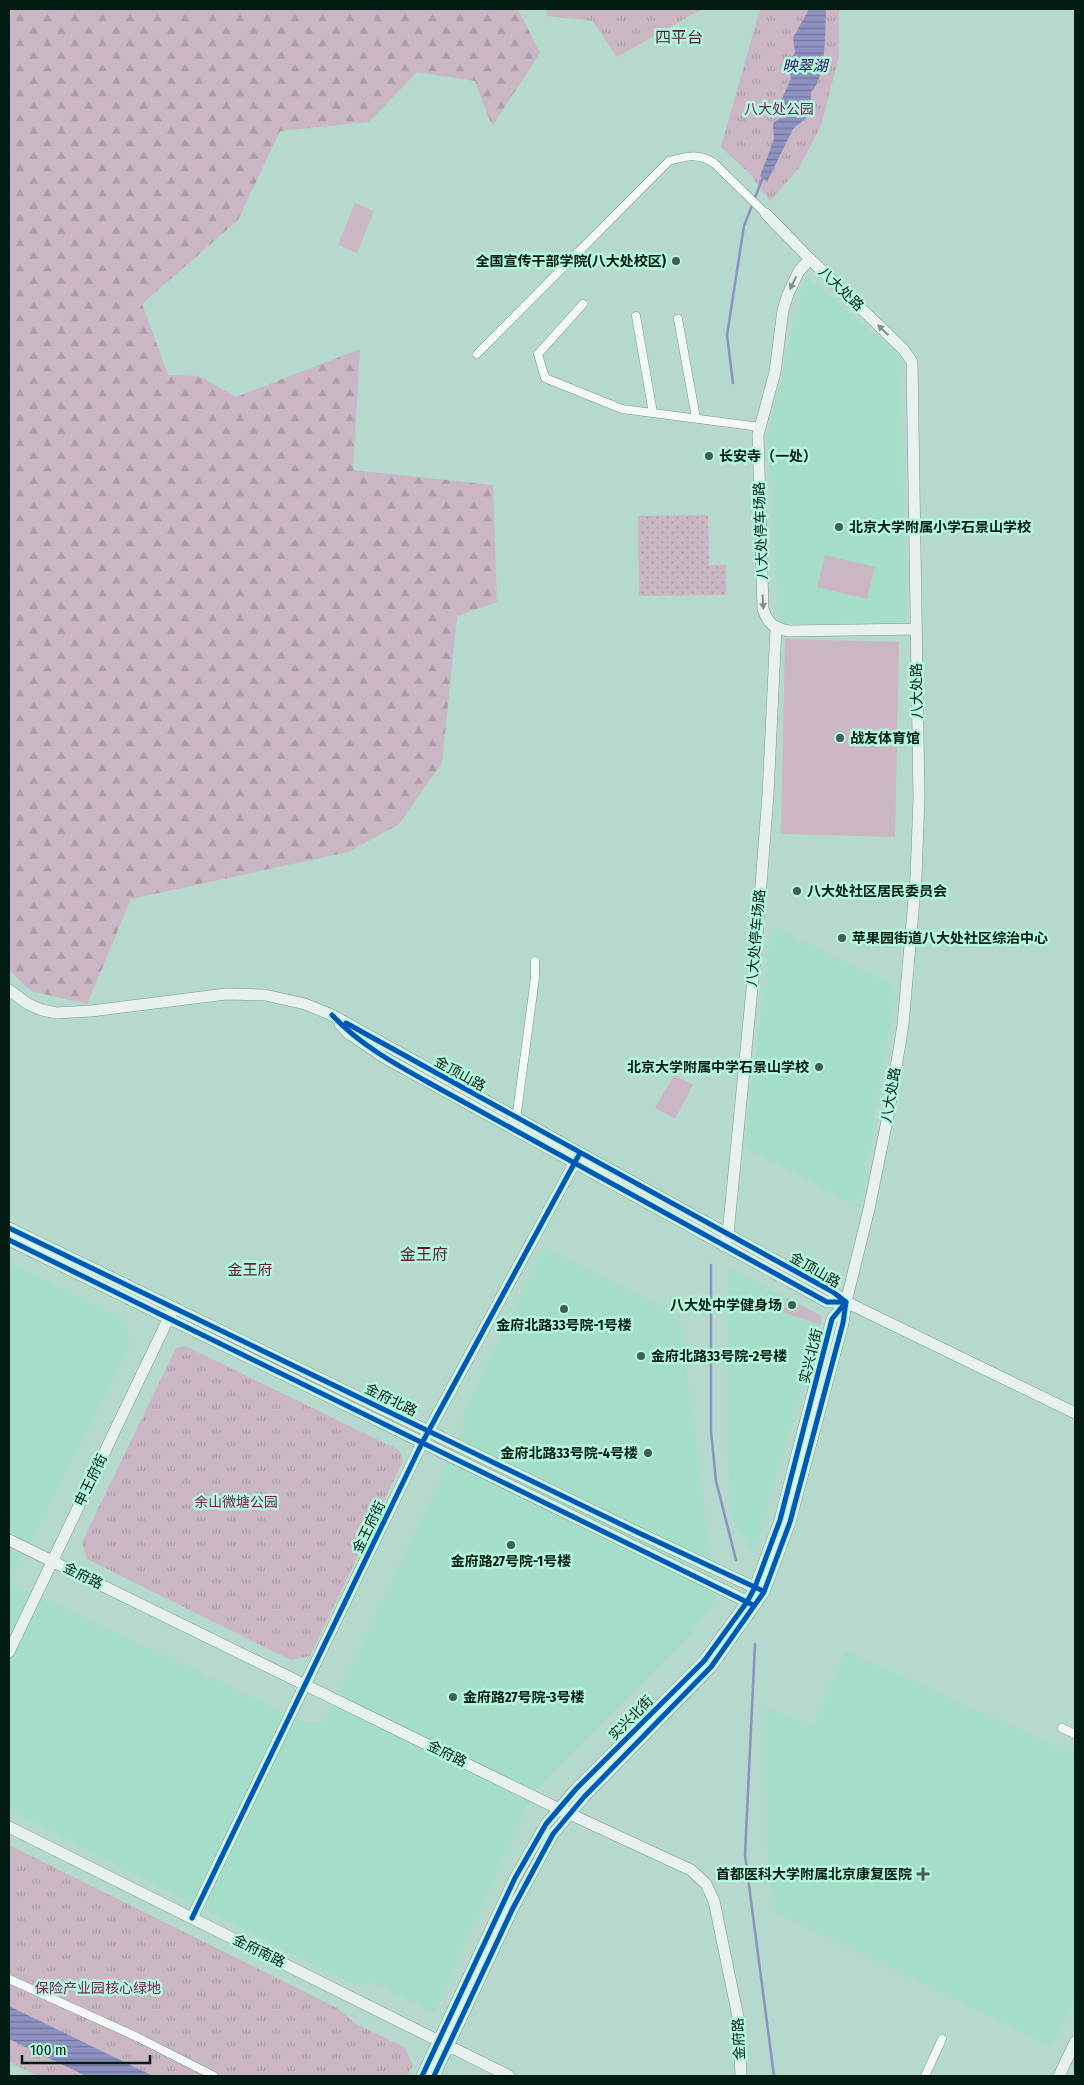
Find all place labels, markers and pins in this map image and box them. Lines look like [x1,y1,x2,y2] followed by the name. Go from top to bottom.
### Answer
[476,253,666,270] place label: 全国宣传干部学院(八大处校区)
[670,255,682,267] marker: 全国宣传干部学院(八大处校区)
[719,448,817,465] place label: 长安寺（一处）
[703,450,715,462] marker: 长安寺（一处）
[849,519,1031,536] place label: 北京大学附属小学石景山学校
[833,521,845,533] marker: 北京大学附属小学石景山学校
[850,730,920,747] place label: 战友体育馆
[834,732,846,744] marker: 战友体育馆
[807,883,947,900] place label: 八大处社区居民委员会
[791,885,803,897] marker: 八大处社区居民委员会
[852,930,1048,947] place label: 苹果园街道八大处社区综治中心
[836,932,848,944] marker: 苹果园街道八大处社区综治中心
[627,1059,809,1076] place label: 北京大学附属中学石景山学校
[813,1061,825,1073] marker: 北京大学附属中学石景山学校
[670,1297,782,1314] place label: 八大处中学健身场
[786,1299,798,1311] marker: 八大处中学健身场
[558,1303,570,1315] marker: 金府北路33号院-1号楼
[496,1317,632,1334] place label: 金府北路33号院-1号楼
[651,1348,787,1365] place label: 金府北路33号院-2号楼
[635,1350,647,1362] marker: 金府北路33号院-2号楼
[500,1445,638,1462] place label: 金府北路33号院-4号楼
[642,1447,654,1459] marker: 金府北路33号院-4号楼
[505,1539,517,1551] marker: 金府路27号院-1号楼
[451,1553,571,1570] place label: 金府路27号院-1号楼
[463,1689,584,1706] place label: 金府路27号院-3号楼
[447,1691,459,1703] marker: 金府路27号院-3号楼
[716,1866,912,1883] place label: 首都医科大学附属北京康复医院
[916,1867,930,1881] marker: 首都医科大学附属北京康复医院

